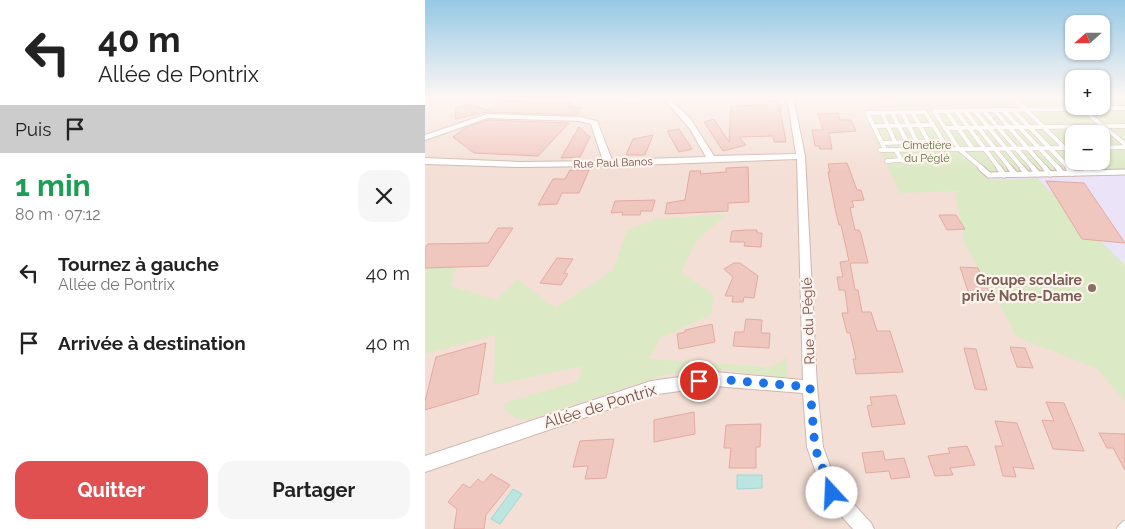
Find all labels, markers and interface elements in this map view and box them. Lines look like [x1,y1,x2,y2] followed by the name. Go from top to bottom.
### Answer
[1065,15,1110,60] north arrow
[1065,15,1110,170] map controls
[98,19,180,60] text: 40 m
[15,20,80,85] icon: left
[98,61,259,87] text: Allée de Pontrix
[1065,70,1110,115] button: +
[61,115,89,143] icon: arrive
[15,118,51,140] text: Puis
[1065,125,1110,170] button: −
[902,139,952,165] park label: Cimetière du Péglé
[573,155,653,171] street label: Rue Paul Banos
[15,168,91,203] text: 1 min
[358,170,410,222] button: close
[15,205,101,224] text: 80 m · 07:12
[58,253,219,275] text: Tournez à gauche
[15,259,43,287] icon: left
[366,262,410,284] text: 40 m
[962,272,1083,304] place label: Groupe scolaire privé Notre-Dame
[58,275,175,294] text: Allée de Pontrix
[798,277,818,365] street label: Rue du Péglé
[1086,282,1098,294] marker: Groupe scolaire privé Notre-Dame
[15,329,43,357] icon: arrive
[58,332,246,354] text: Arrivée à destination
[366,332,410,354] text: 40 m
[678,360,720,402] pin
[685,367,713,395] icon: arrive
[541,380,659,432] street label: Allée de Pontrix
[15,461,208,519] button: Quitter
[218,461,410,519] button: Partager
[805,466,857,518] position arrow

